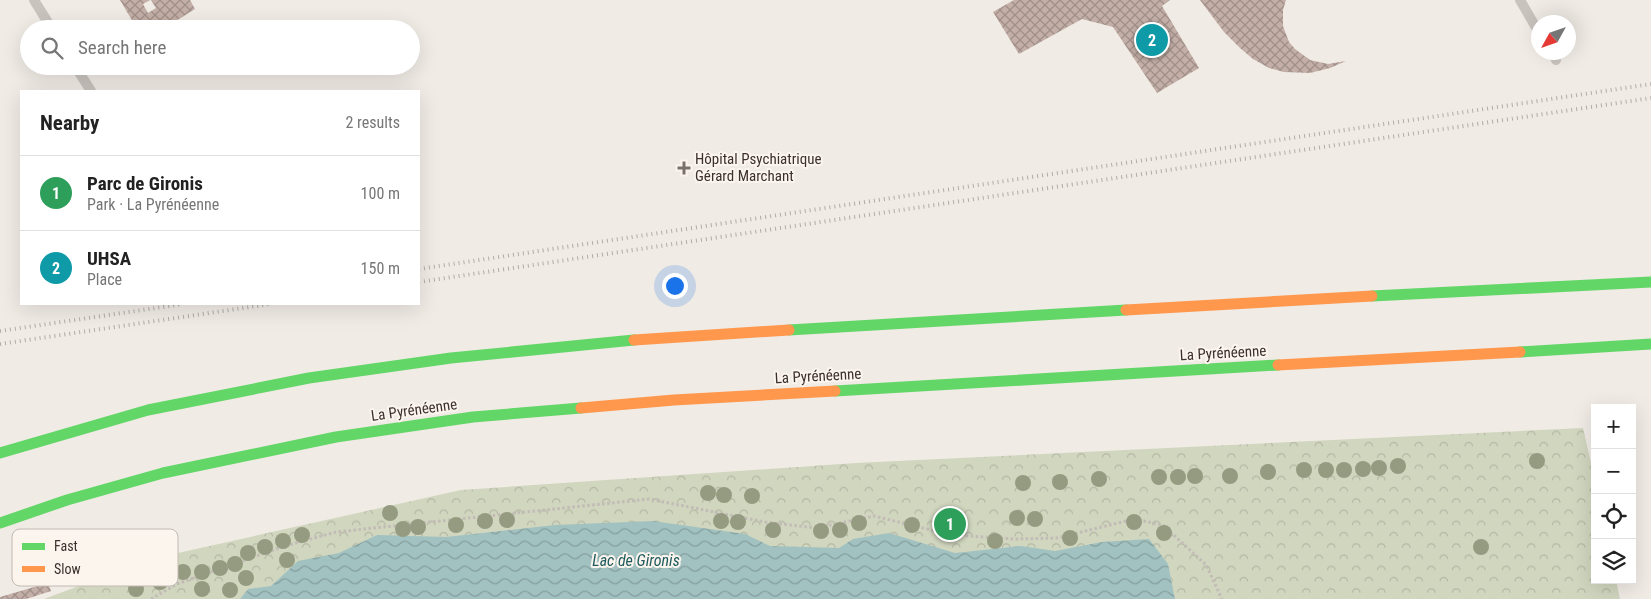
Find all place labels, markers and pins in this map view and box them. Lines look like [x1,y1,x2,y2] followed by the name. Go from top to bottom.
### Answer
[1136,21,1168,59] pin: 2
[695,150,822,185] place label: Hôpital Psychiatrique Gérard Marchant
[677,161,691,175] marker: Hôpital Psychiatrique Gérard Marchant
[934,505,966,543] pin: 1

